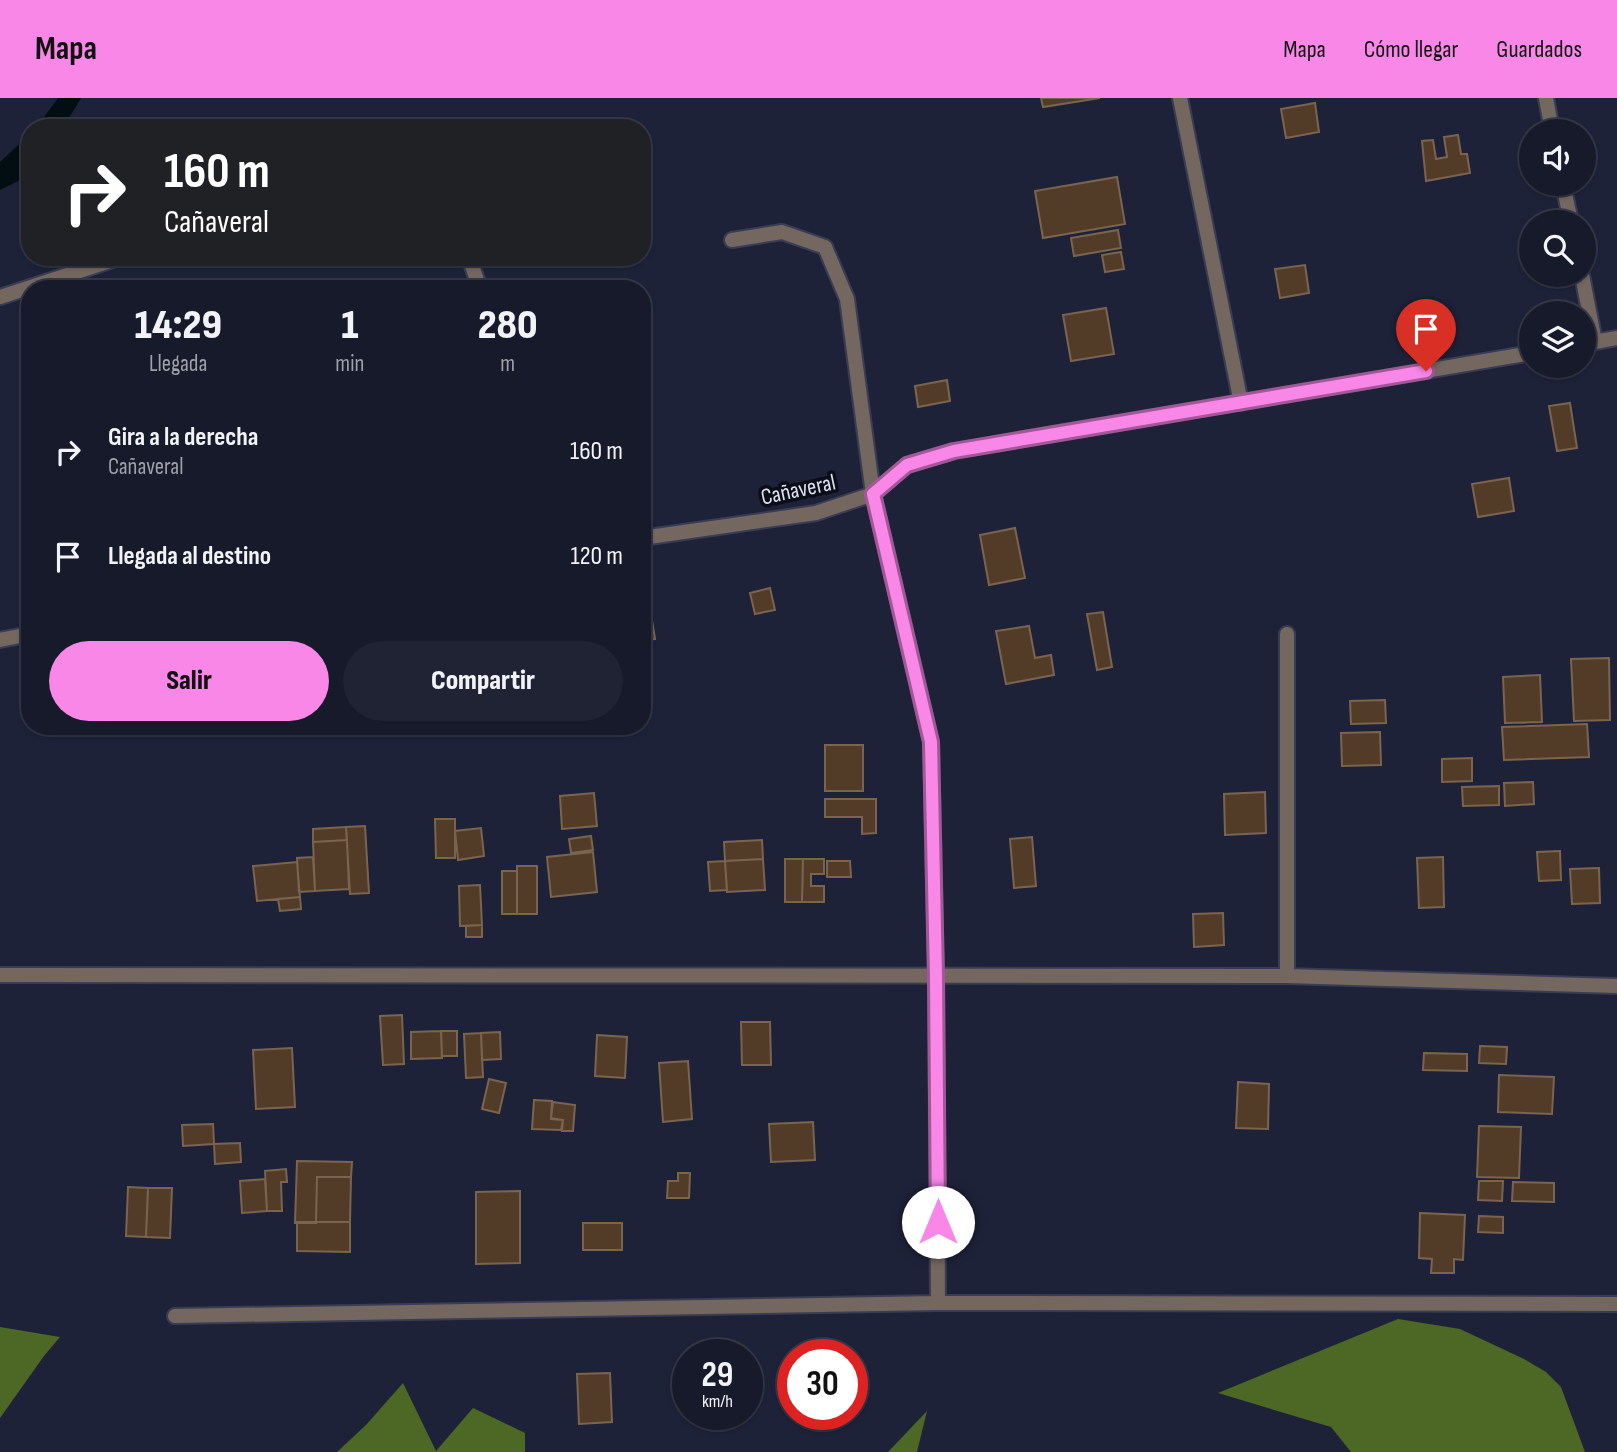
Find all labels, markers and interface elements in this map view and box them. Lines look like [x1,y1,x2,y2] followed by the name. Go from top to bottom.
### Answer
[35,29,97,69] text: Mapa
[1283,35,1326,64] text: Mapa
[1364,35,1458,64] text: Cómo llegar
[1496,35,1582,64] text: Guardados
[1519,119,1596,378] map controls
[1519,119,1596,196] button: sound
[164,143,270,202] text: 160 m
[49,147,140,238] icon: right
[164,203,269,242] text: Cañaveral
[1519,210,1596,287] button: search
[1396,299,1456,371] pin
[134,300,222,351] text: 14:29
[341,300,358,351] text: 1
[478,300,538,351] text: 280
[1519,301,1596,378] button: layers
[1407,310,1445,348] icon: arrive
[149,350,207,378] text: Llegada
[335,350,364,378] text: min
[500,350,515,378] text: m
[108,422,258,453] text: Gira a la derecha
[49,433,87,471] icon: right
[570,436,623,467] text: 160 m
[108,453,184,481] text: Cañaveral
[758,468,838,512] street label: Cañaveral
[49,538,87,576] icon: arrive
[108,541,271,572] text: Llegada al destino
[570,541,623,572] text: 120 m
[49,641,329,721] button: Salir
[343,641,623,721] button: Compartir
[901,1185,975,1259] position arrow
[777,1339,868,1430] speed limit sign: 30
[702,1354,733,1397] text: 29
[702,1391,733,1412] text: km/h

